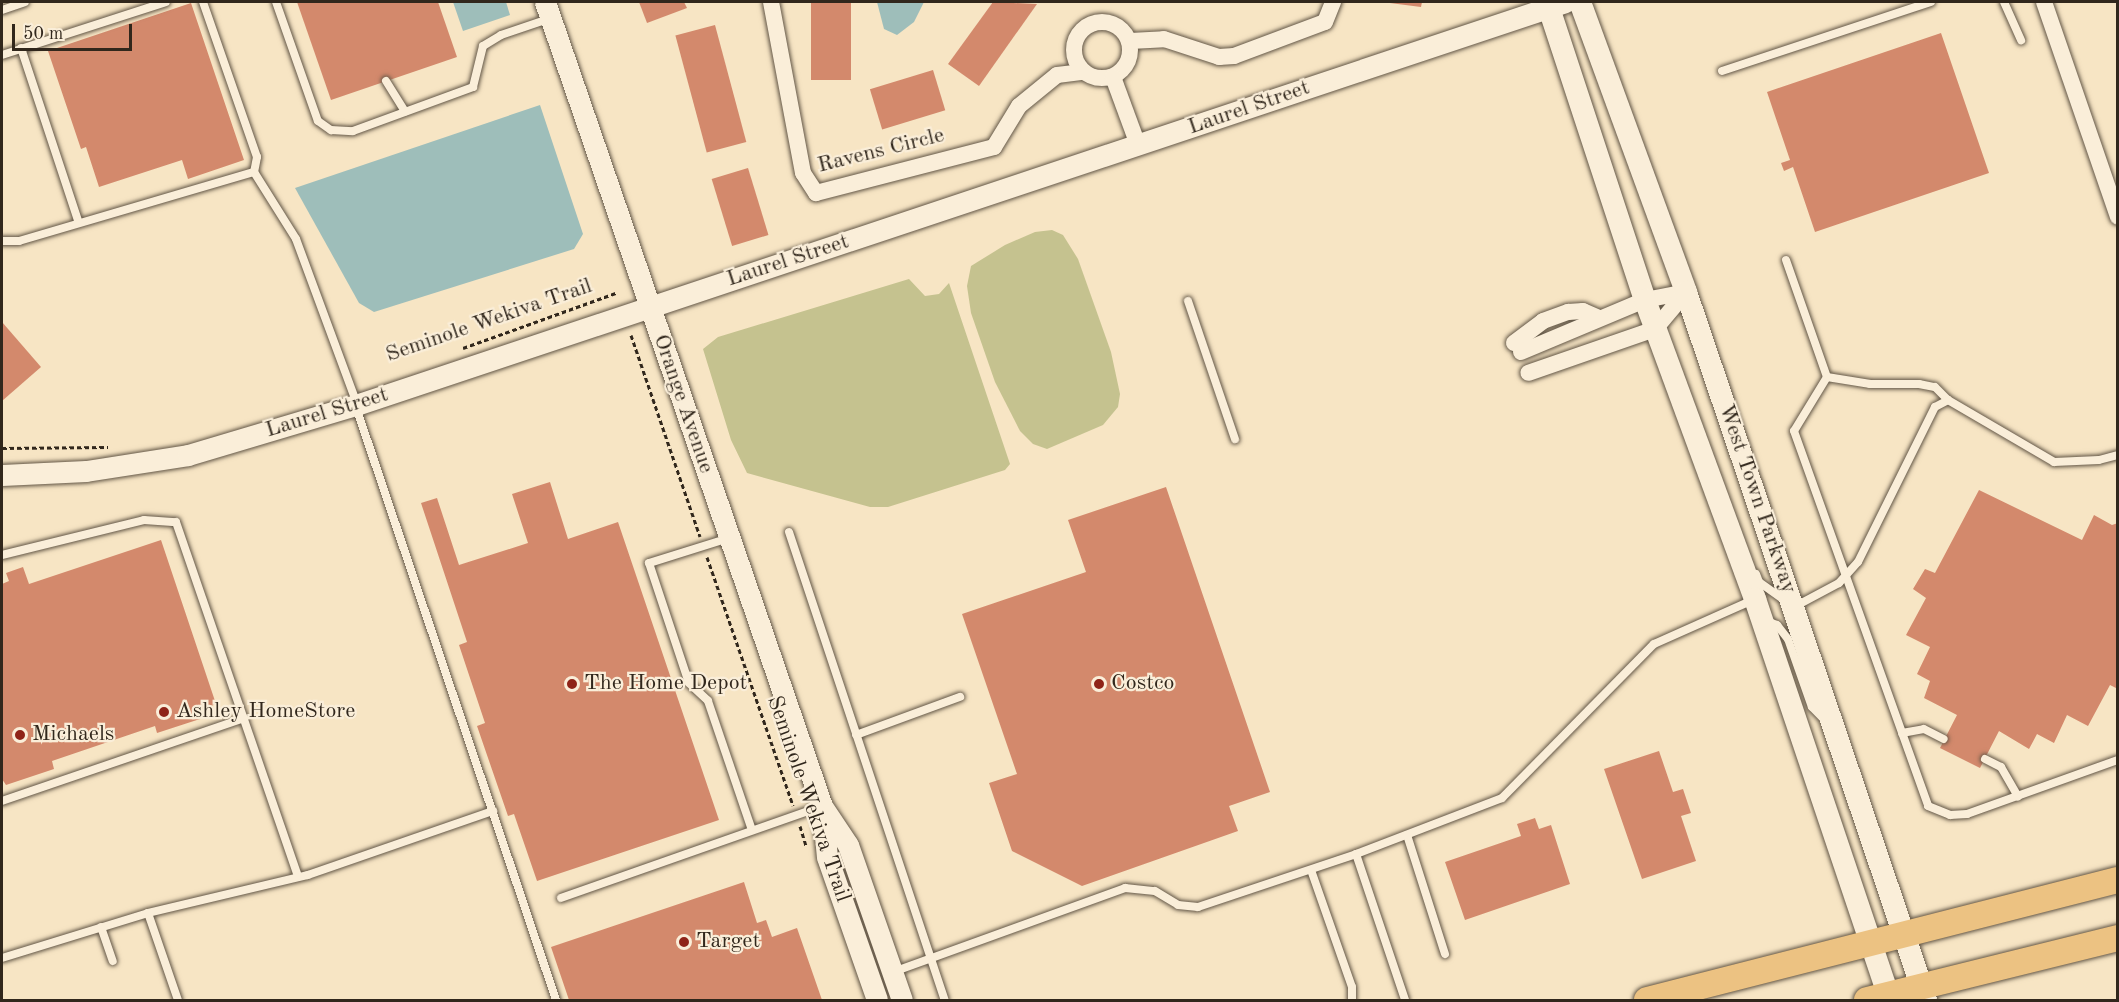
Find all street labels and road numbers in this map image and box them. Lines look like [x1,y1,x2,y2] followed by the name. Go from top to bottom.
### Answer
[1185,75,1313,141] street label: Laurel Street
[815,123,947,179] street label: Ravens Circle
[724,229,852,293] street label: Laurel Street
[382,273,596,369] street label: Seminole Wekiva Trail
[647,331,719,477] street label: Orange Avenue
[262,382,392,444] street label: Laurel Street
[1712,401,1802,597] street label: West Town Parkway
[760,692,856,906] street label: Seminole Wekiva Trail

